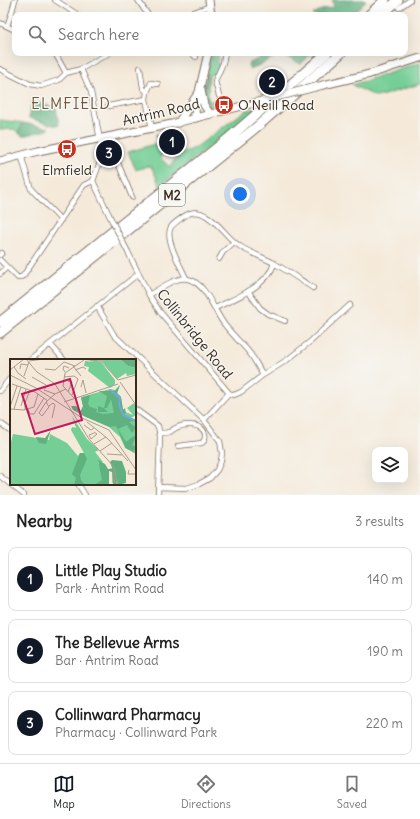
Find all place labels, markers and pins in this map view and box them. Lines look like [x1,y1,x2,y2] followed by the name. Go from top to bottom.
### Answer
[259,67,285,97] pin: 2
[213,94,235,116] bus stop icon: O'Neill Road
[238,96,314,114] place label: O'Neill Road
[159,127,185,157] pin: 1
[56,138,78,160] bus stop icon: Elmfield
[96,138,122,168] pin: 3
[42,161,92,179] place label: Elmfield

